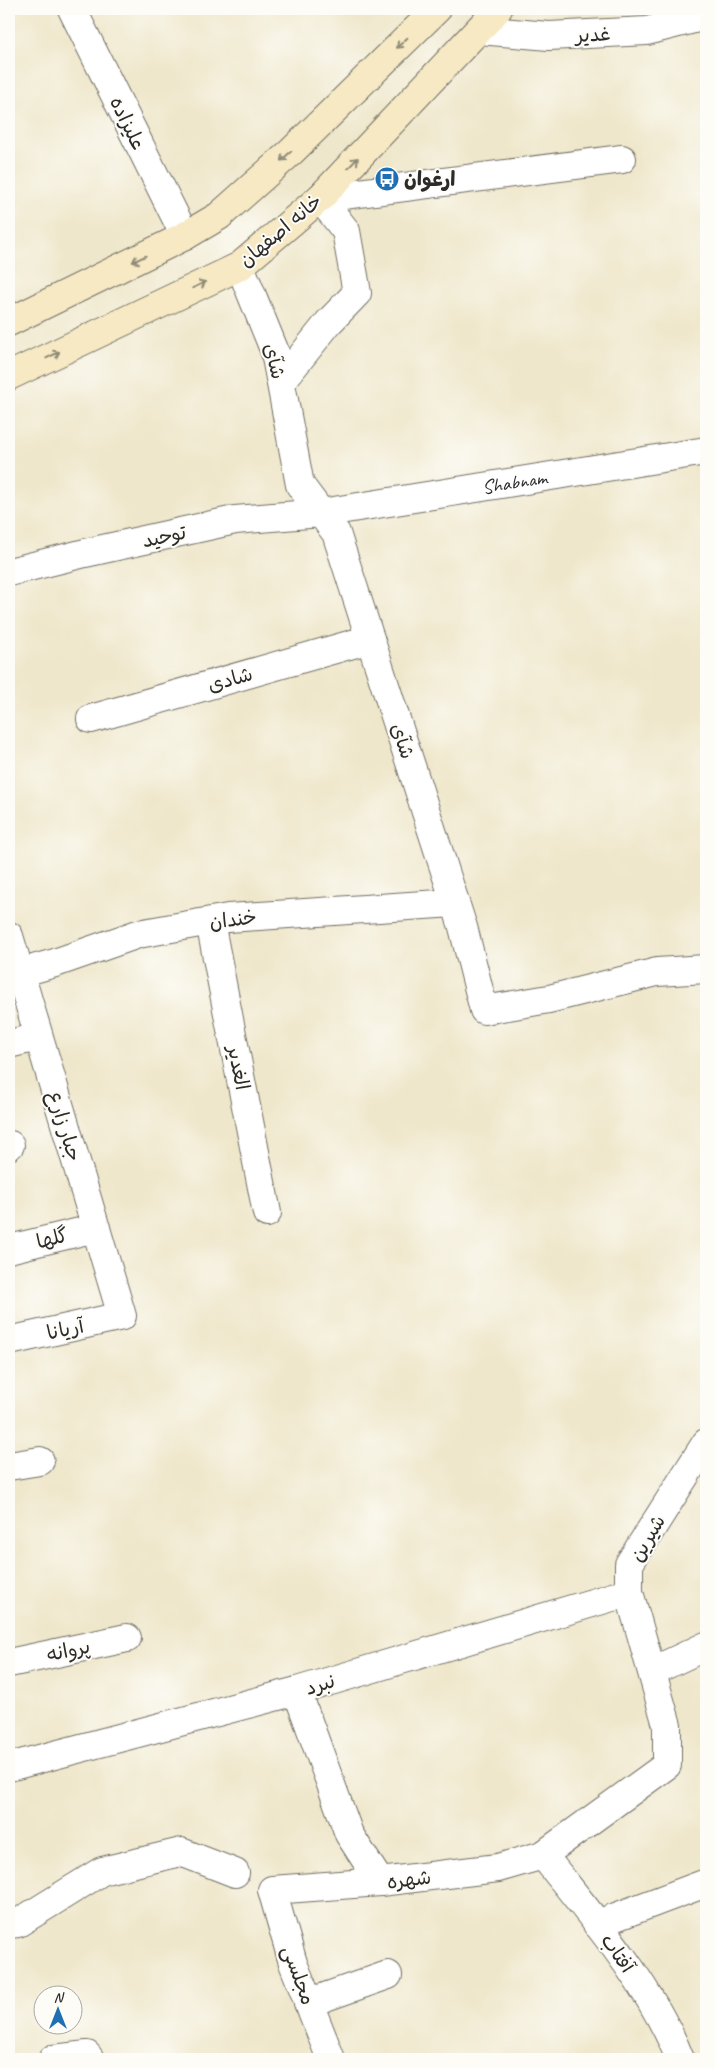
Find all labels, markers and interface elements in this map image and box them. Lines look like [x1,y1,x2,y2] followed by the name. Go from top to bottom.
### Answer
[573,21,611,48] street label: غدیر
[396,37,408,49] one-way arrow
[104,92,151,154] street label: علیزاده
[279,150,292,162] one-way arrow
[347,157,359,170] one-way arrow
[374,166,400,192] bus stop icon: ارغوان
[404,167,455,192] place label: ارغوان
[234,188,327,272] street label: خانه اصفهان
[132,254,147,264] one-way arrow
[191,280,206,289] one-way arrow
[258,341,291,382] street label: شآی
[45,350,60,360] one-way arrow
[480,465,550,500] street label: Shabnam
[140,520,189,553] street label: توحید
[205,661,256,698] street label: شادی
[385,720,420,762] street label: شآی
[208,904,258,935] street label: خندان
[222,1042,255,1092] street label: الغدیر
[41,1088,87,1165] street label: جبار زارع
[34,1223,71,1254] street label: گلها
[44,1313,87,1346] street label: آریانا
[624,1510,671,1566] street label: شیرین
[44,1634,92,1667] street label: پروانه
[302,1668,338,1701] street label: نبرد
[385,1864,433,1895] street label: شهره
[595,1929,641,1979] street label: آفتاب
[276,1942,321,2008] street label: مجلسی
[32,1986,82,2036] north arrow
[54,1989,65,2006] text: N

